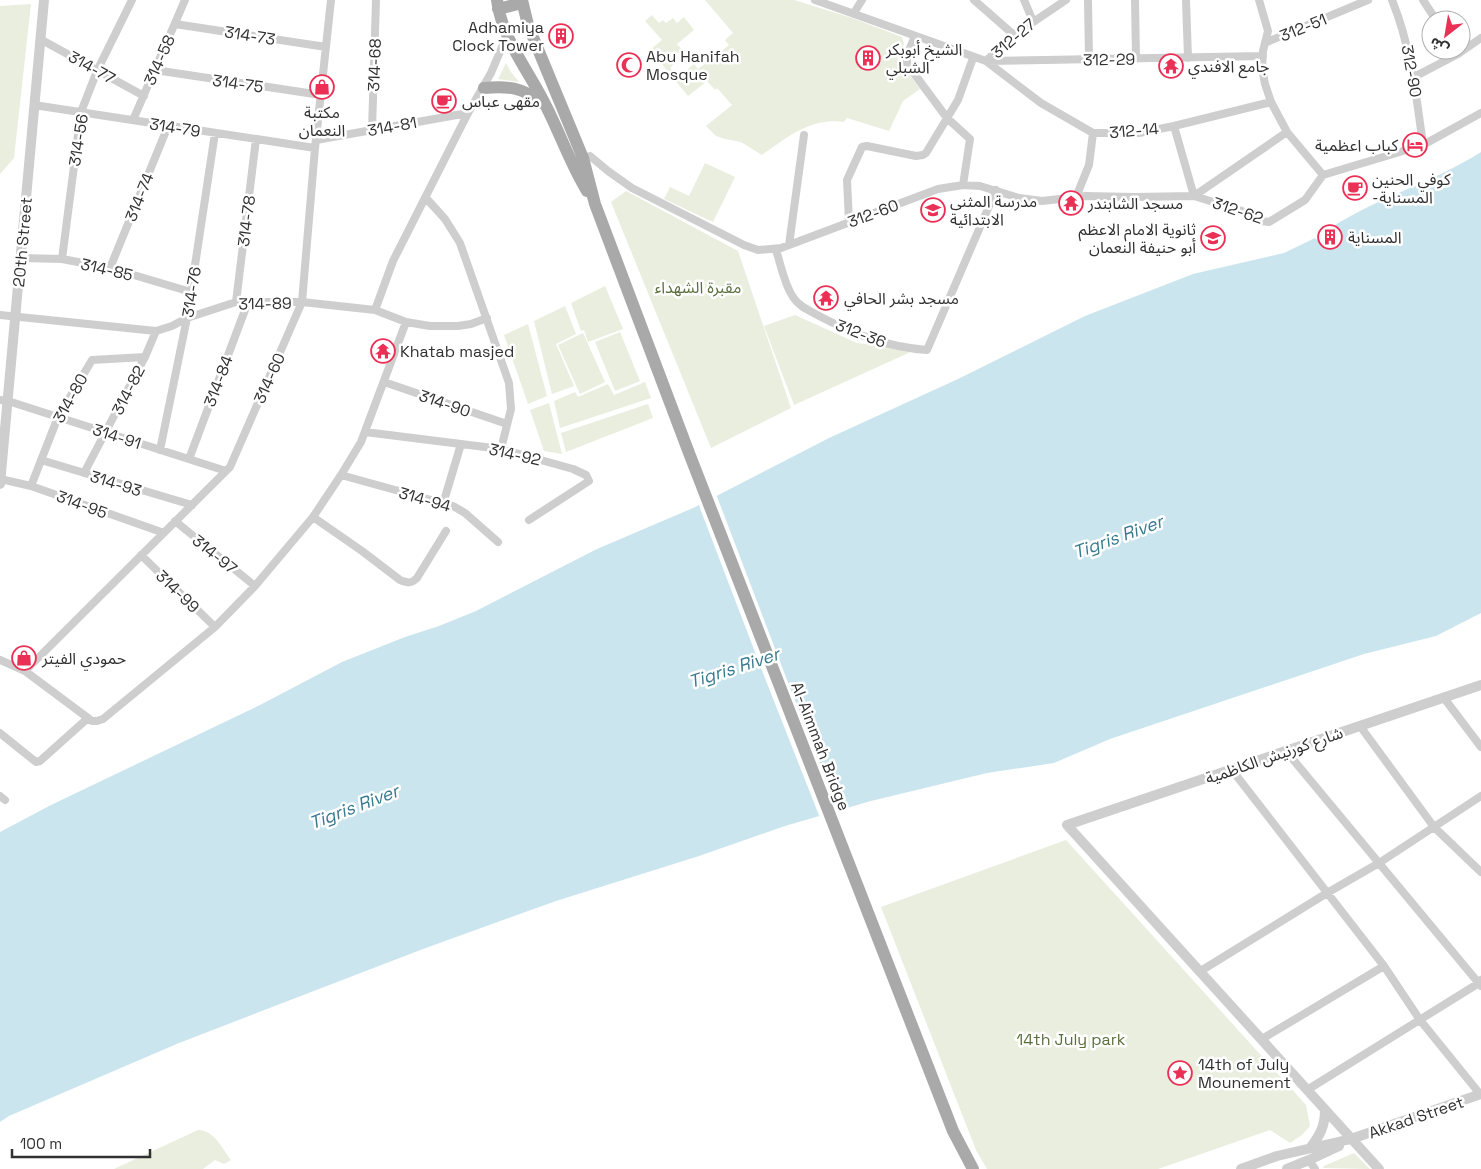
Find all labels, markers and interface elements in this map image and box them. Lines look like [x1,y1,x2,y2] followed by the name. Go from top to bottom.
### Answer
[1277,9,1330,46] street label: 312-51
[1421,10,1471,60] north arrow
[987,14,1040,63] street label: 312-27
[452,17,544,56] place label: Adhamiya Clock Tower
[223,21,277,50] street label: 314-73
[548,23,574,49] building icon: Adhamiya Clock Tower
[139,32,180,89] street label: 314-58
[1426,33,1452,59] text: ش
[363,38,386,92] street label: 314-68
[885,39,962,80] place label: الشيخ أبوبكر الشبلي
[1397,43,1426,99] street label: 312-90
[855,45,881,71] building icon: الشيخ أبوبكر الشبلي
[65,46,119,89] street label: 314-77
[646,46,740,85] place label: Abu Hanifah Mosque
[1083,49,1135,70] street label: 312-29
[616,52,642,78] mosque icon: Abu Hanifah Mosque
[1158,53,1184,79] temple icon: جامع الافندي
[1188,56,1270,79] place label: جامع الافندي
[211,70,265,97] street label: 314-75
[309,74,335,100] shop icon: مكتبة النعمان
[431,88,457,114] cafe icon: مقهى عباس
[462,91,540,112] place label: مقهى عباس
[299,102,345,141] place label: مكتبة النعمان
[64,112,93,168] street label: 314-56
[366,112,419,141] street label: 314-81
[148,113,202,142] street label: 314-79
[1108,118,1160,143] street label: 312-14
[1402,132,1428,158] hotel icon: كباب اعظمية
[1315,135,1398,156] place label: كباب اعظمية
[1372,169,1451,208] place label: كوفي الحنين -المسناية
[120,170,159,225] street label: 314-74
[1342,175,1368,201] cafe icon: كوفي الحنين -المسناية
[1058,190,1084,216] temple icon: مسجد الشابندر
[950,191,1037,230] place label: مدرسة المثنى الابتدائية
[1210,192,1266,229] street label: 312-62
[1087,193,1183,214] place label: مسجد الشابندر
[233,194,260,248] street label: 314-78
[845,195,902,232] street label: 312-60
[8,196,37,288] street label: 20th Street
[920,197,946,223] school or university icon: مدرسة المثنى الابتدائية
[1078,219,1196,258] place label: ثانوية الامام الاعظم أبو حنيفة النعمان
[1317,224,1343,250] building icon: المسناية
[1200,225,1226,251] school or university icon: ثانوية الامام الاعظم أبو حنيفة النعمان
[1348,227,1402,248] place label: المسناية
[79,253,135,286] street label: 314-85
[177,265,206,319] street label: 314-76
[655,277,741,298] park label: مقبرة الشهداء
[813,285,839,311] temple icon: مسجد بشر الحافي
[844,288,959,311] place label: مسجد بشر الحافي
[238,293,292,314] street label: 314-89
[833,314,889,353] street label: 312-36
[370,338,396,364] temple icon: Khatab masjed
[400,341,514,362] place label: Khatab masjed
[249,350,290,407] street label: 314-60
[199,353,238,410] street label: 314-84
[107,362,150,419] street label: 314-82
[48,370,93,427] street label: 314-80
[416,385,474,422] street label: 314-90
[90,419,144,454] street label: 314-91
[487,438,543,471] street label: 314-92
[88,466,144,501] street label: 314-93
[396,482,453,517] street label: 314-94
[53,486,110,523] street label: 314-95
[1070,509,1168,563] water label: Tigris River
[188,530,241,579] street label: 314-97
[151,565,204,617] street label: 314-99
[685,641,784,693] water label: Tigris River
[11,645,37,671] shop icon: حمودي الفيتر
[41,648,126,671] place label: حمودي الفيتر
[786,679,855,814] street label: Al-Aimmah Bridge
[1203,722,1346,791] street label: شارع كورنيش الكاظمية
[306,778,404,834] water label: Tigris River
[1017,1029,1126,1050] park label: 14th July park
[1198,1054,1291,1093] place label: 14th of July Mounement
[1167,1060,1193,1086] place icon: 14th of July Mounement
[1366,1091,1467,1144] street label: Akkad Street
[12,1126,150,1158] scale bar
[20,1134,62,1153] text: 100 m

